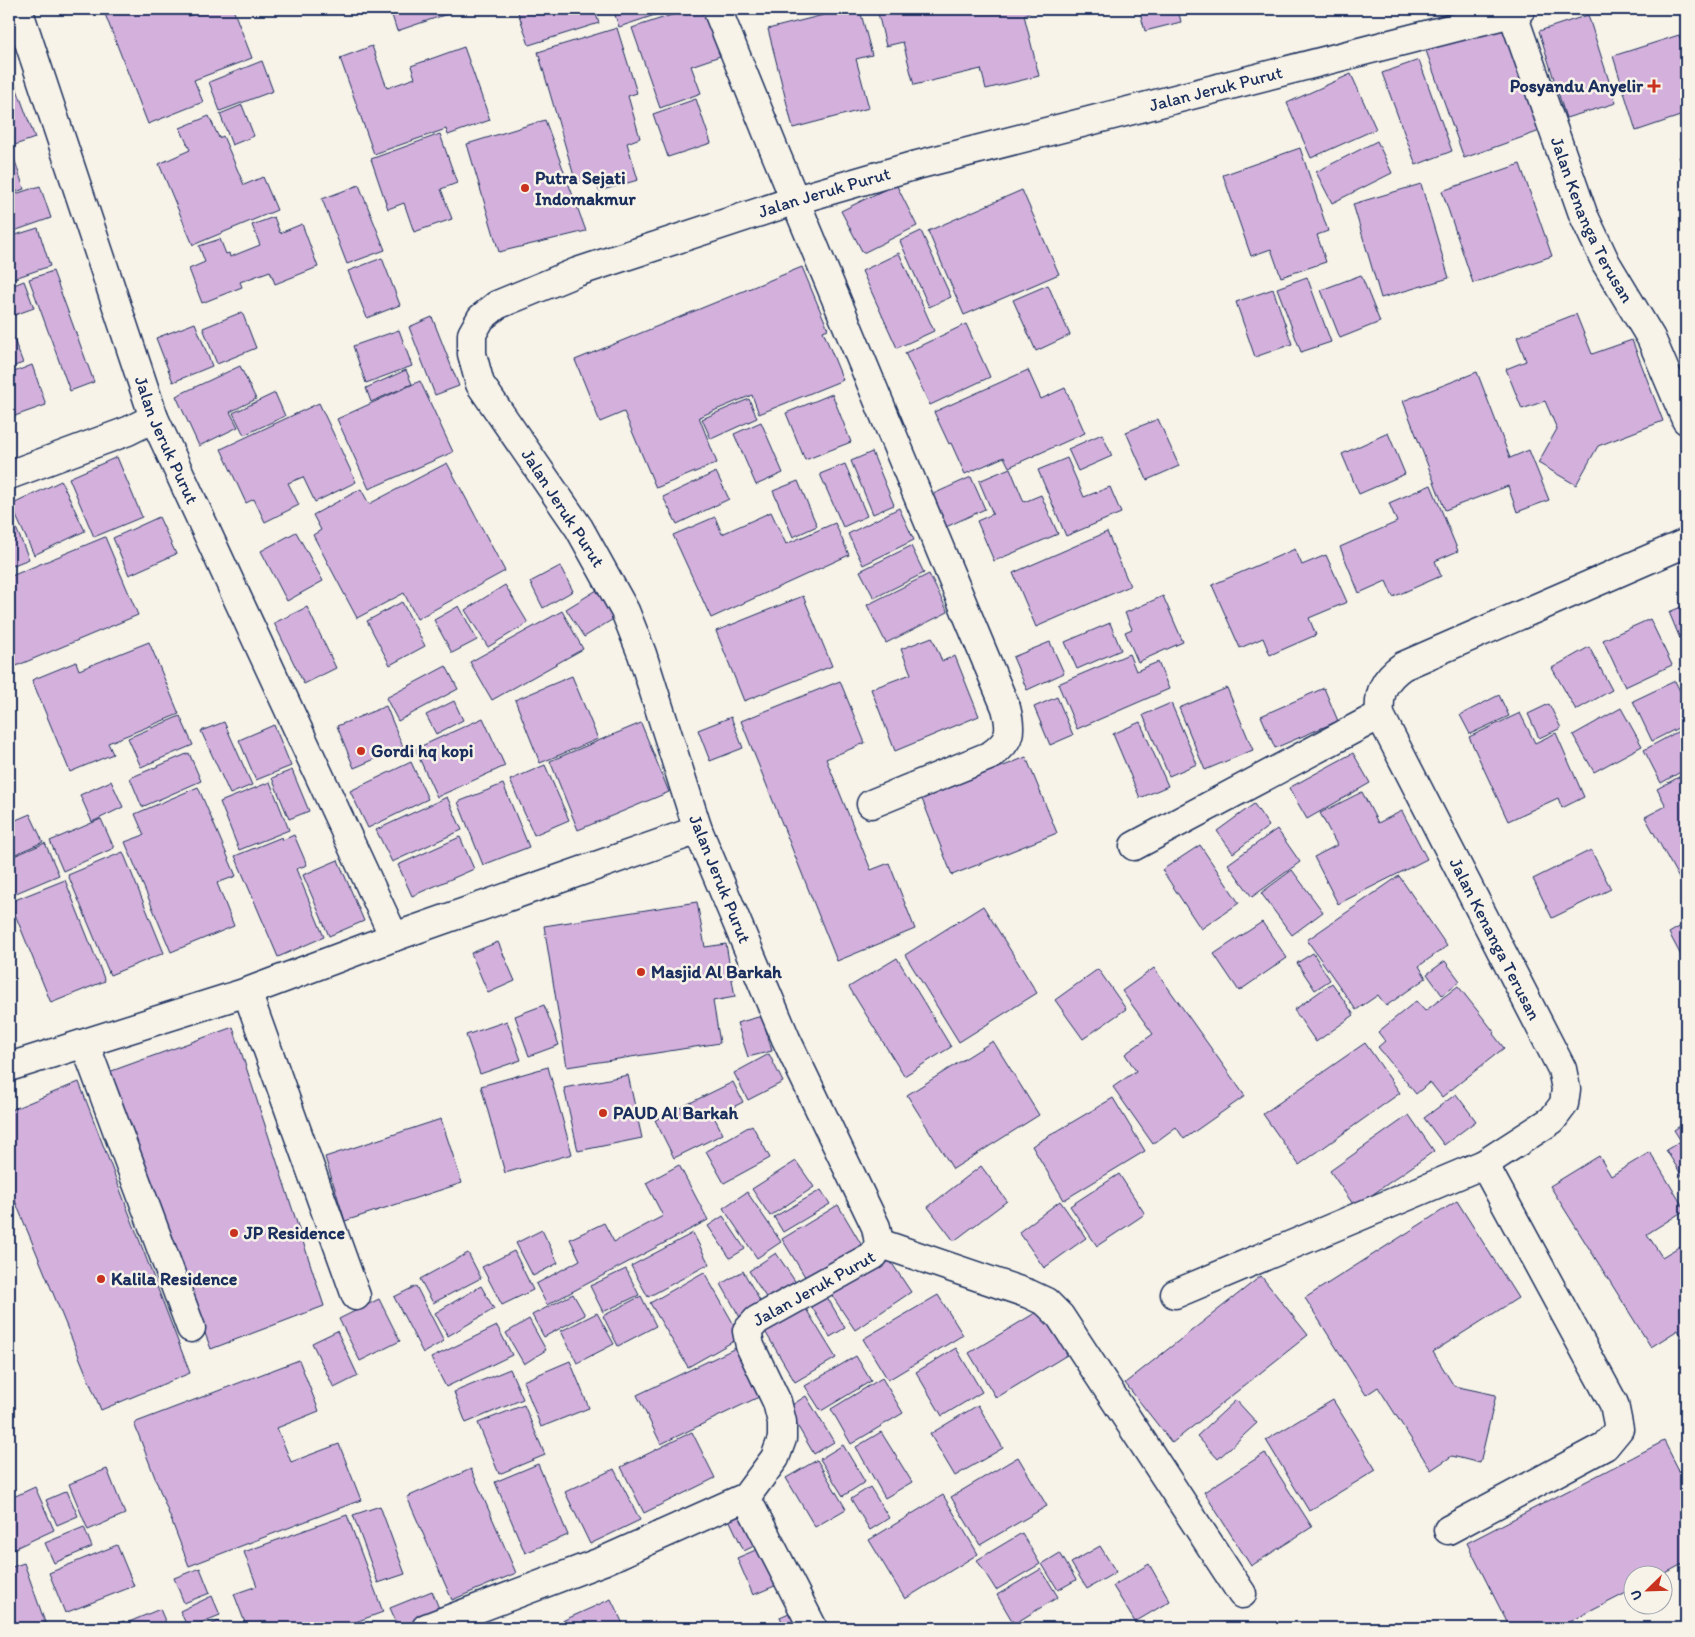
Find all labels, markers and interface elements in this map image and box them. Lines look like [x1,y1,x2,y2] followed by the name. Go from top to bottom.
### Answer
[1147,61,1285,116] street label: Jalan Jeruk Purut
[1510,75,1644,97] place label: Posyandu Anyelir
[1647,79,1661,93] marker: Posyandu Anyelir
[1546,134,1638,307] street label: Jalan Kenanga Terusan
[755,162,893,223] street label: Jalan Jeruk Purut
[535,167,637,210] place label: Putra Sejati Indomakmur
[519,182,531,194] marker: Putra Sejati Indomakmur
[130,373,203,508] street label: Jalan Jeruk Purut
[517,445,610,572] street label: Jalan Jeruk Purut
[371,740,473,762] place label: Gordi hq kopi
[355,745,367,757] marker: Gordi hq kopi
[684,811,756,947] street label: Jalan Jeruk Purut
[1444,854,1546,1024] street label: Jalan Kenanga Terusan
[651,961,782,983] place label: Masjid Al Barkah
[635,966,647,978] marker: Masjid Al Barkah
[613,1102,738,1124] place label: PAUD Al Barkah
[597,1107,609,1119] marker: PAUD Al Barkah
[243,1222,345,1244] place label: JP Residence
[228,1227,240,1239] marker: JP Residence
[749,1245,879,1331] street label: Jalan Jeruk Purut
[111,1268,238,1290] place label: Kalila Residence
[95,1273,107,1285] marker: Kalila Residence
[1622,1564,1672,1614] north arrow
[1627,1587,1646,1602] text: U

